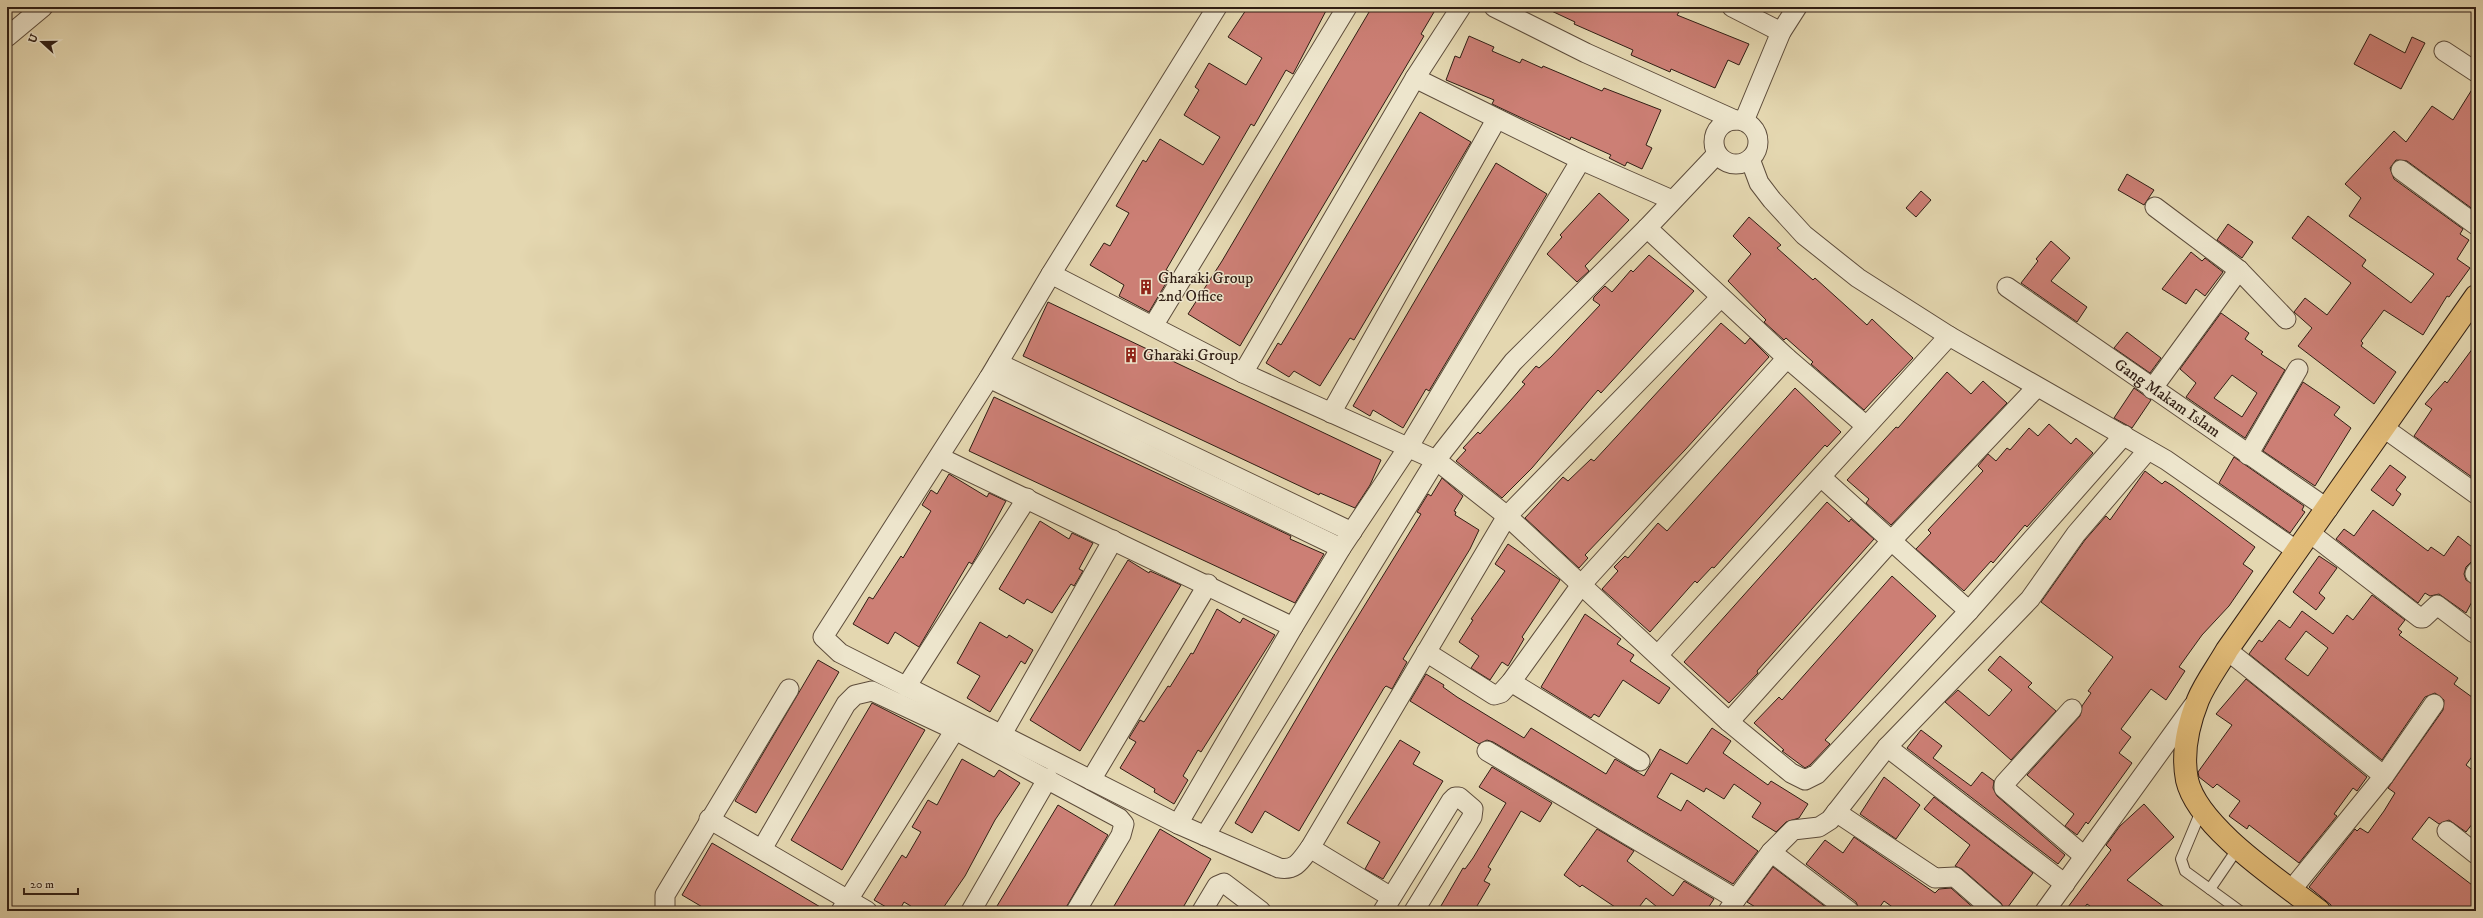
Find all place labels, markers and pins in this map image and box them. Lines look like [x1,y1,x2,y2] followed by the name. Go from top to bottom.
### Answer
[1158,268,1253,306] place label: Gharaki Group 2nd Office
[1137,278,1155,296] building icon: Gharaki Group 2nd Office
[1143,345,1238,365] place label: Gharaki Group
[1122,346,1140,364] building icon: Gharaki Group

